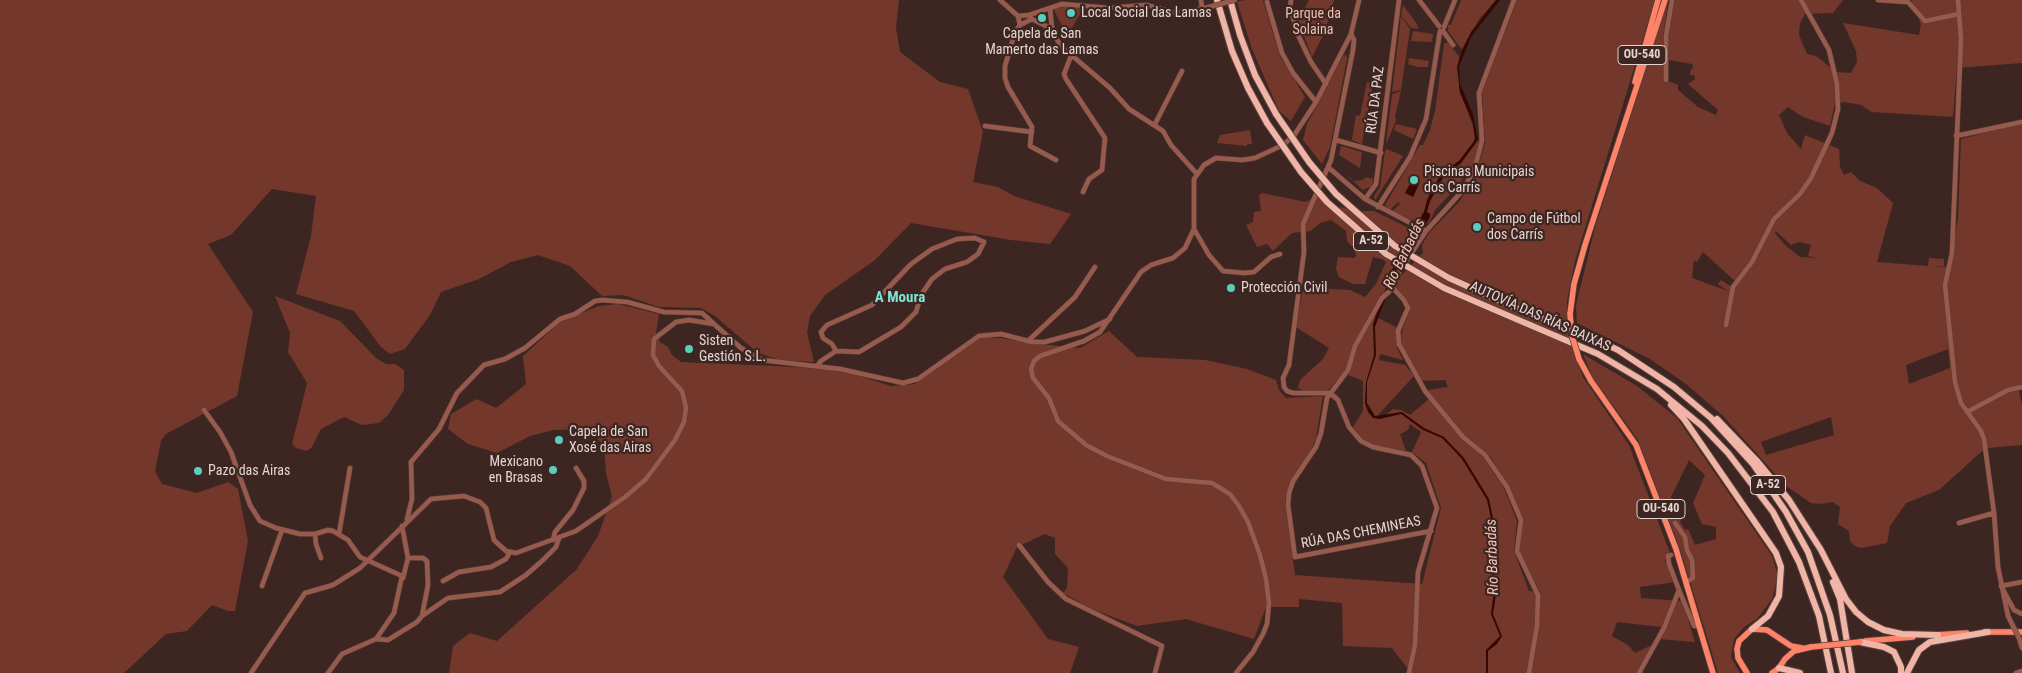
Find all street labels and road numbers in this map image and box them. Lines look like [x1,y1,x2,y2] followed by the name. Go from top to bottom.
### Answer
[1618,46,1666,64] road number: OU-540
[1364,65,1388,135] street label: RÚA DA PAZ
[1354,232,1388,250] road number: A-52
[1467,278,1613,356] street label: AUTOVÍA DAS RÍAS BAIXAS
[1750,476,1786,494] road number: A-52
[1637,499,1685,518] road number: OU-540
[1300,513,1422,553] street label: RÚA DAS CHEMINEAS

